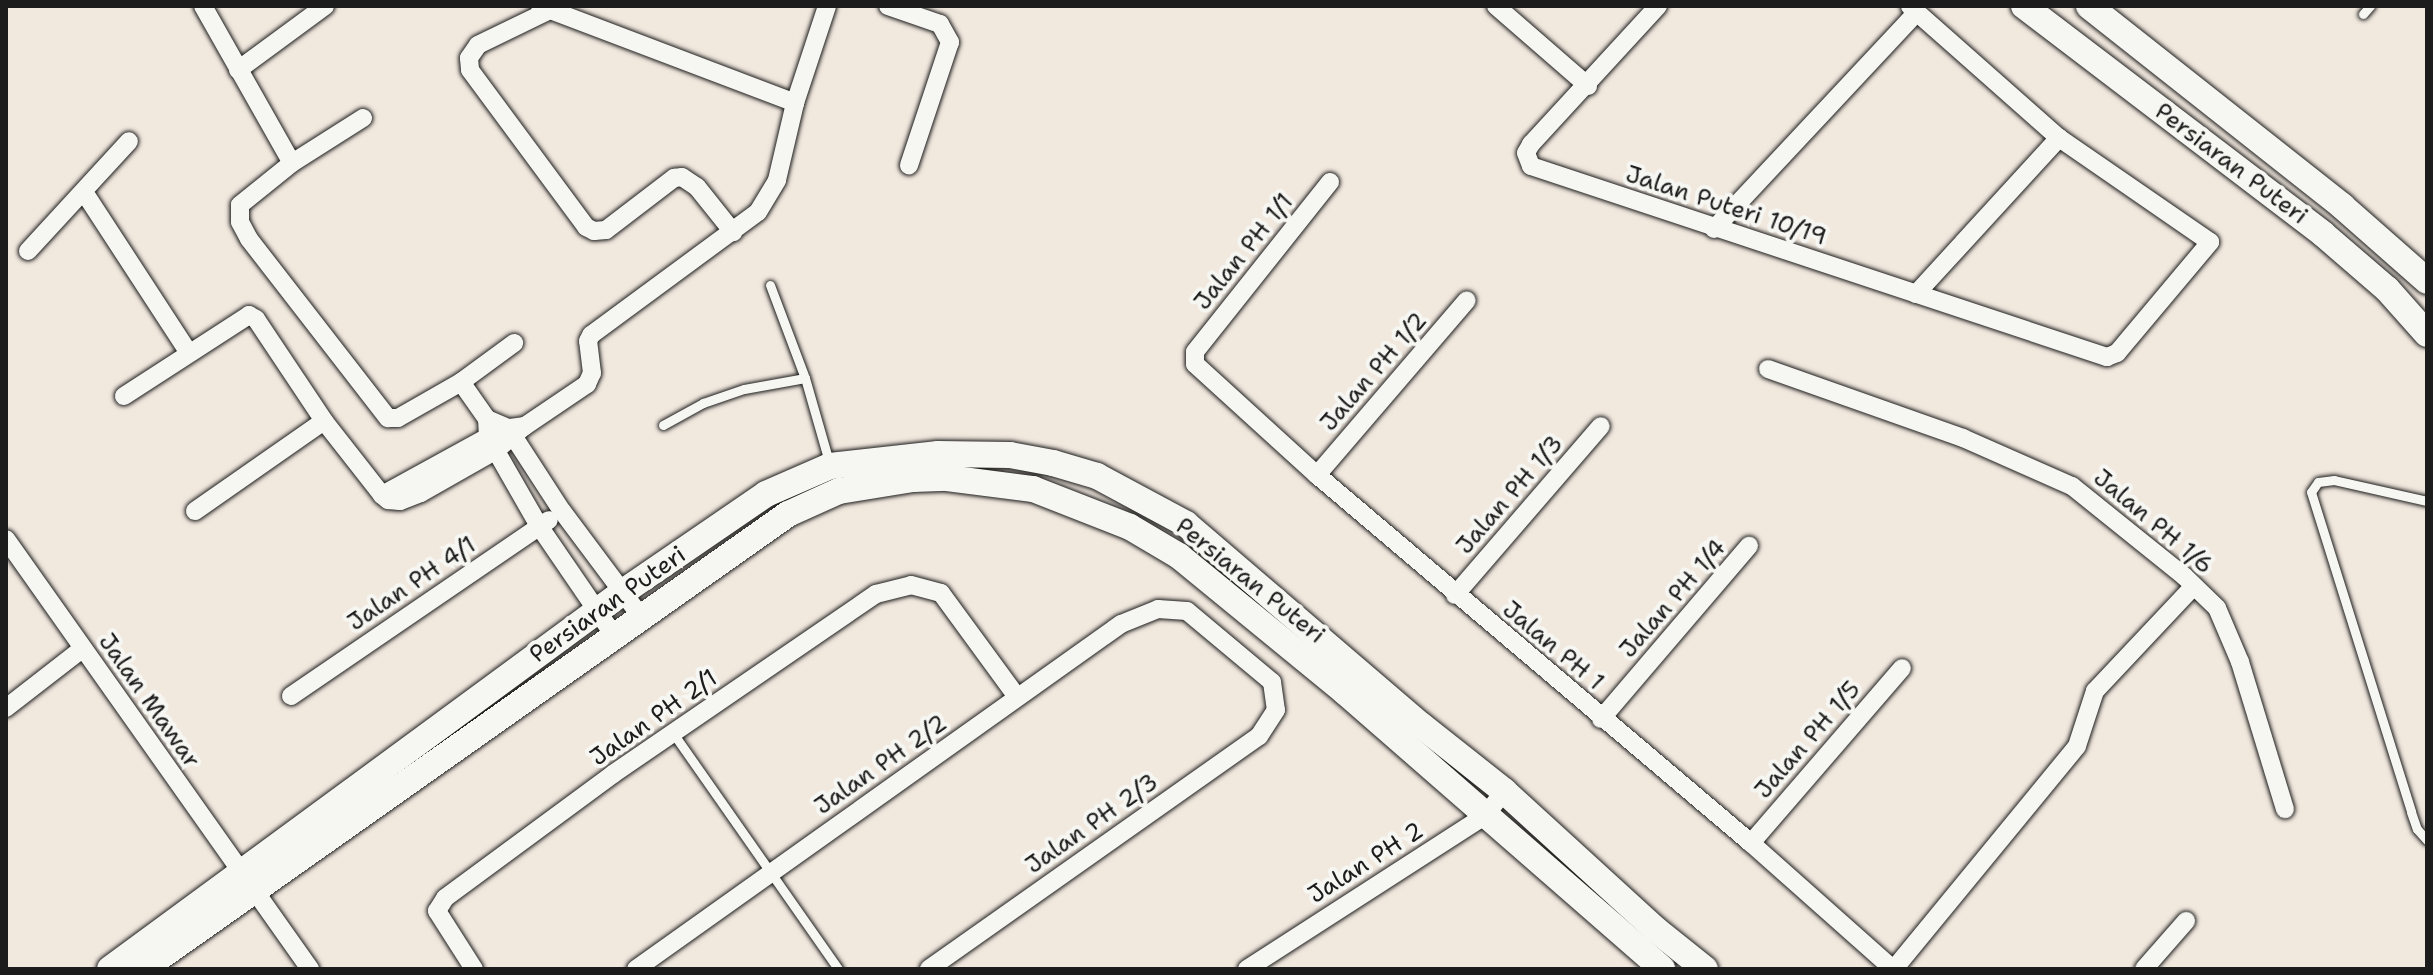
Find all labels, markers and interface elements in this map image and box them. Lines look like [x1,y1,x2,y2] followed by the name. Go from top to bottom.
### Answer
[2149,97,2313,231] street label: Persiaran Puteri
[1622,160,1830,252] street label: Jalan Puteri 10/19
[1188,188,1300,316] street label: Jalan PH 1/1
[1315,307,1433,437] street label: Jalan PH 1/2
[1451,430,1569,560] street label: Jalan PH 1/3
[2087,464,2219,580] street label: Jalan PH 1/6
[1170,512,1330,650] street label: Persiaran Puteri
[342,531,482,637] street label: Jalan PH 4/1
[1614,534,1732,664] street label: Jalan PH 1/4
[524,540,692,670] street label: Persiaran Puteri
[1496,595,1610,697] street label: Jalan PH 1
[92,628,206,774] street label: Jalan Mawar
[585,664,723,772] street label: Jalan PH 2/1
[1749,675,1867,805] street label: Jalan PH 1/5
[809,709,953,821] street label: Jalan PH 2/2
[1020,768,1164,880] street label: Jalan PH 2/3
[1303,816,1429,910] street label: Jalan PH 2

